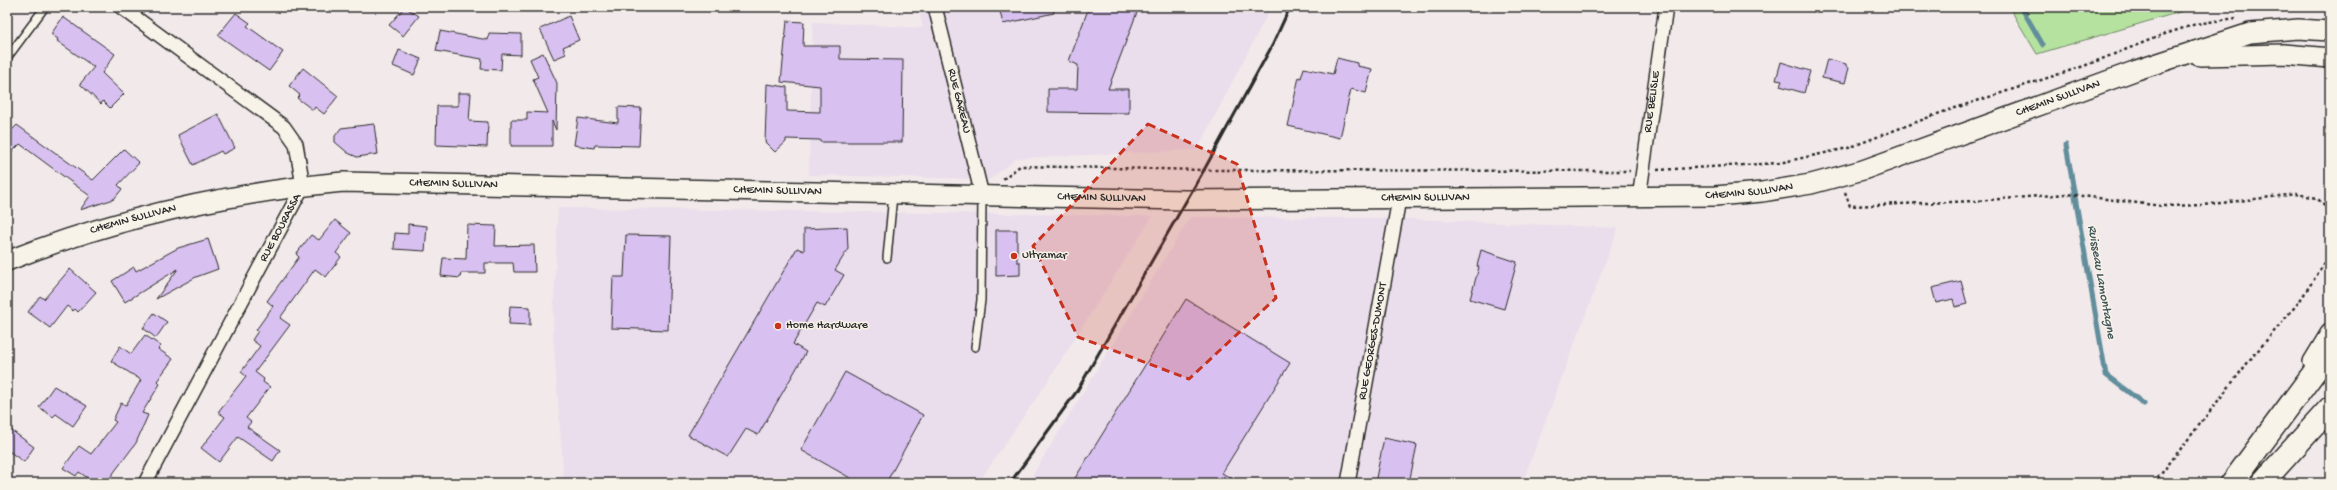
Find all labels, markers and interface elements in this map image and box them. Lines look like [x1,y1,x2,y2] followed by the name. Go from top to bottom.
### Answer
[944,67,973,135] street label: RUE GAREAU
[1641,70,1664,134] street label: RUE BÉLISLE
[2014,77,2102,121] street label: CHEMIN SULLIVAN
[409,176,498,192] street label: CHEMIN SULLIVAN
[1705,180,1794,203] street label: CHEMIN SULLIVAN
[733,183,822,199] street label: CHEMIN SULLIVAN
[1057,190,1146,206] street label: CHEMIN SULLIVAN
[257,191,305,265] street label: RUE BOURASSA
[1381,191,1470,206] street label: CHEMIN SULLIVAN
[89,202,178,238] street label: CHEMIN SULLIVAN
[2084,224,2119,341] water label: Ruisseau Lamontagne
[1022,249,1069,263] place label: Ultramar
[1009,251,1019,261] marker: Ultramar
[1356,280,1391,401] street label: RUE GEORGES-DUMONT
[786,319,869,333] place label: Home Hardware
[773,321,783,331] marker: Home Hardware

